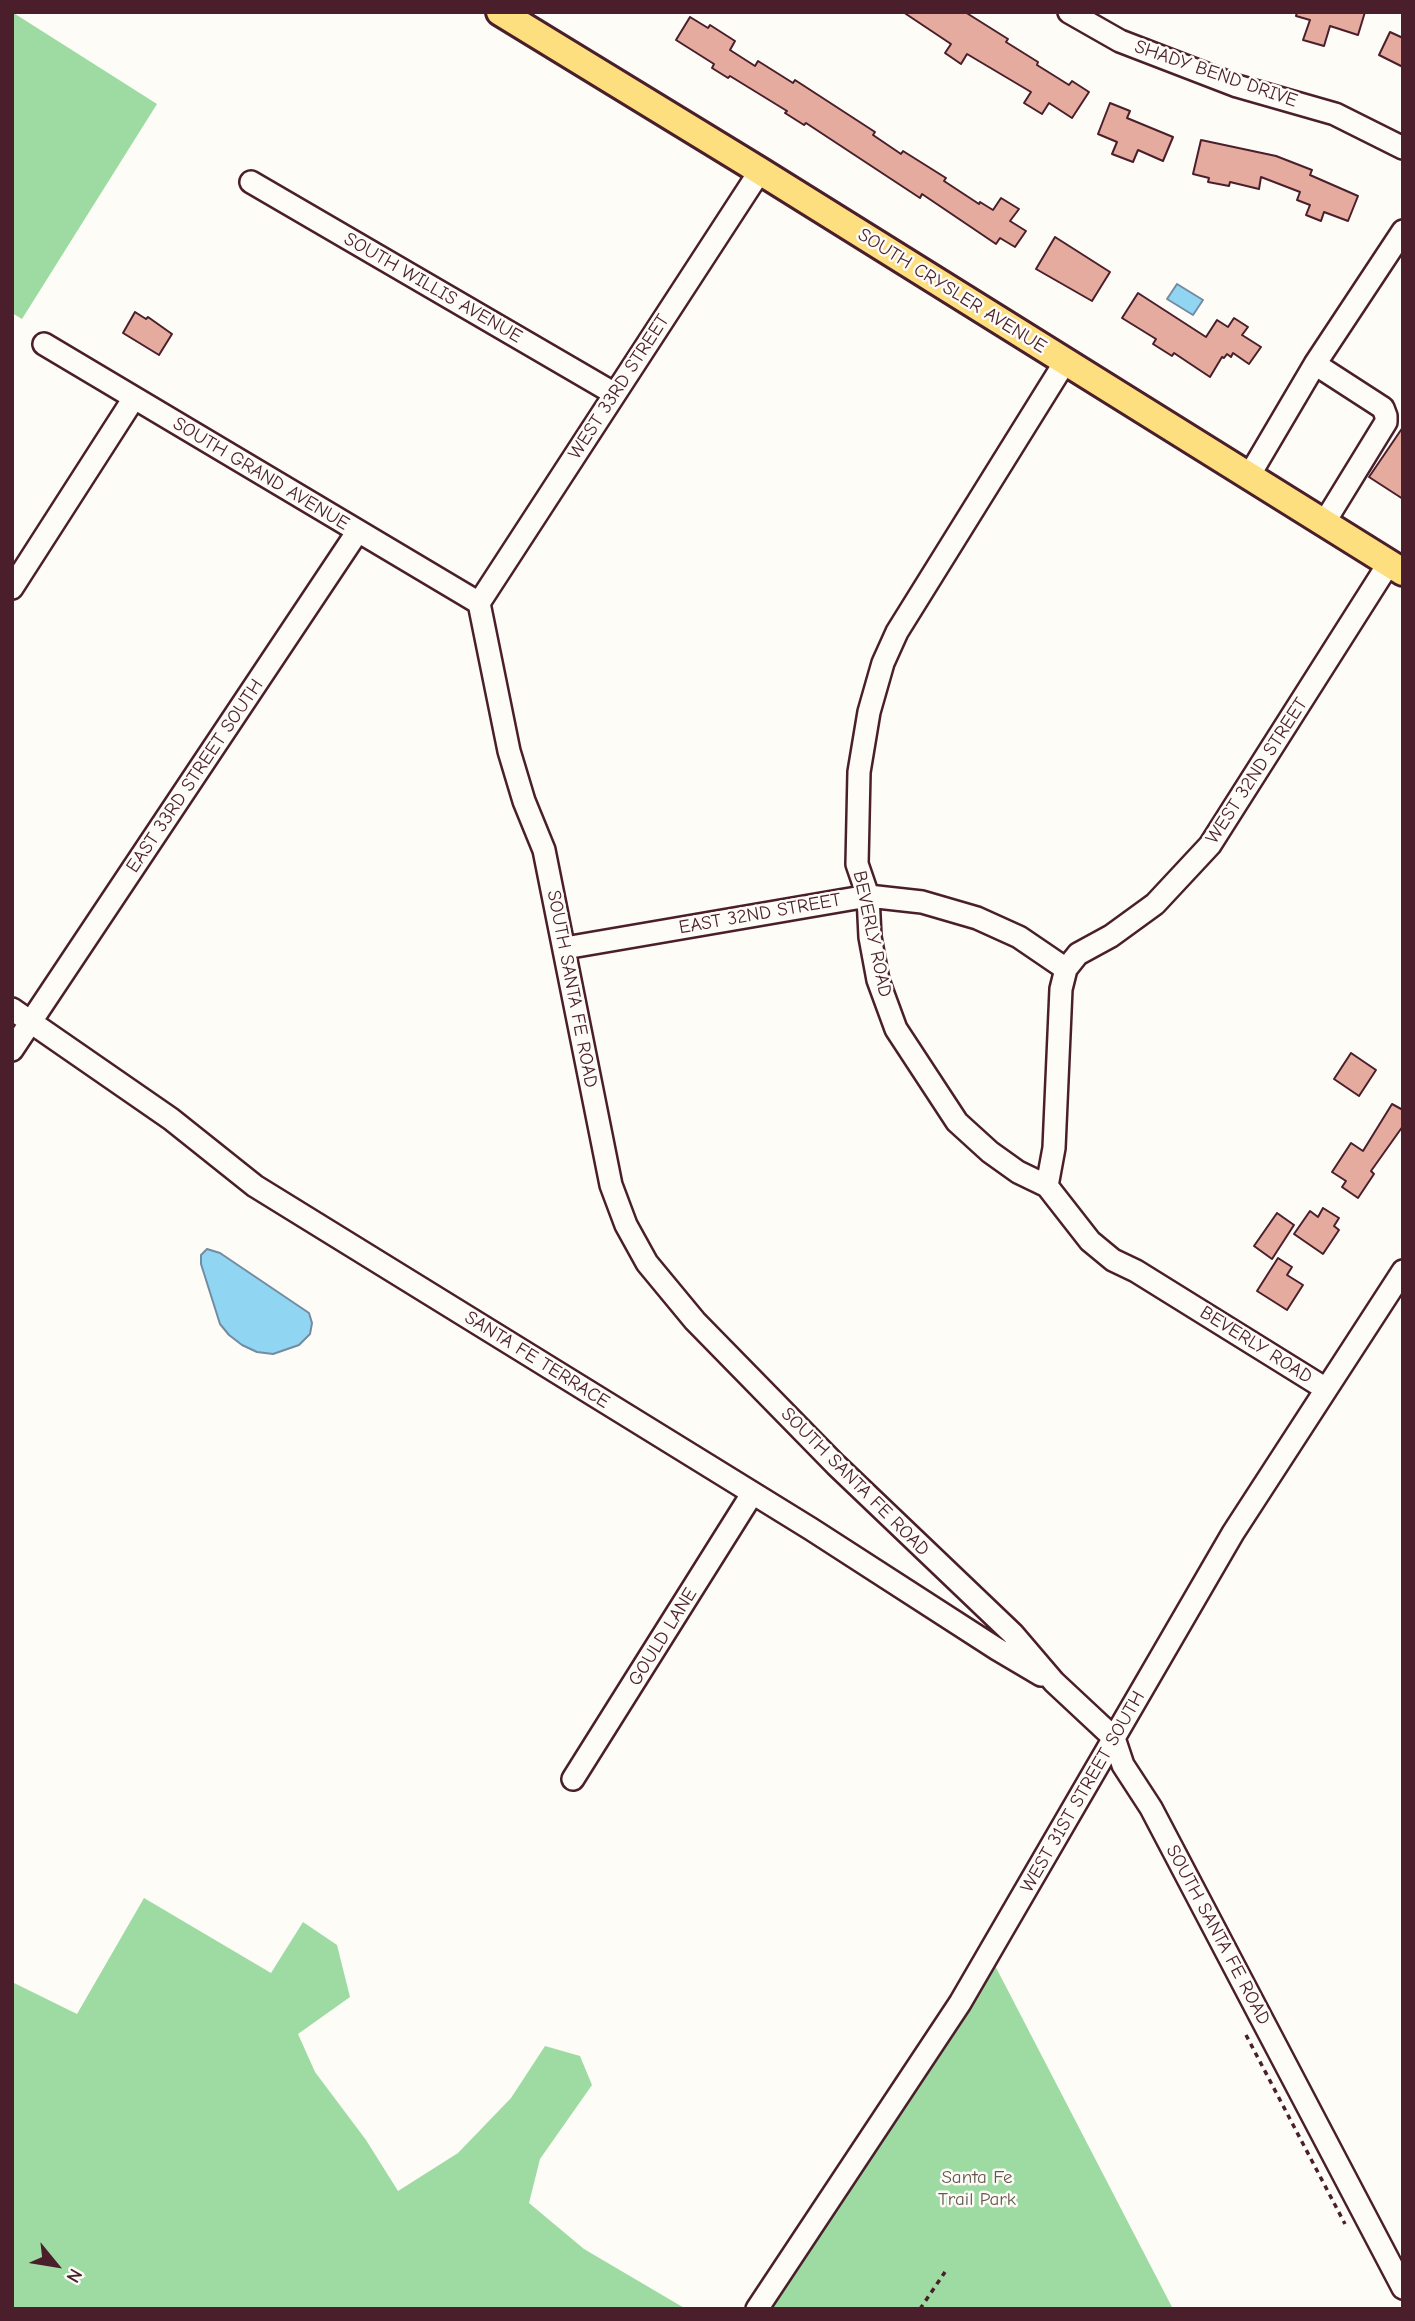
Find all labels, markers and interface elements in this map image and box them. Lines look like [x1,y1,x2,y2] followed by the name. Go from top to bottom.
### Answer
[1132,35,1300,113] street label: SHADY BEND DRIVE
[853,224,1051,358] street label: SOUTH CRYSLER AVENUE
[340,228,526,348] street label: SOUTH WILLIS AVENUE
[564,310,674,464] street label: WEST 33RD STREET
[169,412,353,536] street label: SOUTH GRAND AVENUE
[122,675,268,877] street label: EAST 33RD STREET SOUTH
[1201,694,1313,848] street label: WEST 32ND STREET
[848,869,896,999] street label: BEVERLY ROAD
[542,888,602,1090] street label: SOUTH SANTA FE ROAD
[677,889,843,939] street label: EAST 32ND STREET
[1196,1301,1316,1389] street label: BEVERLY ROAD
[460,1306,614,1414] street label: SANTA FE TERRACE
[776,1403,934,1561] street label: SOUTH SANTA FE ROAD
[624,1584,702,1690] street label: GOULD LANE
[1016,1687,1150,1897] street label: WEST 31ST STREET SOUTH
[1161,1841,1275,2029] street label: SOUTH SANTA FE ROAD
[938,2167,1016,2211] park label: Santa Fe Trail Park
[21,2230,91,2300] north arrow
[62,2265,87,2286] text: N

